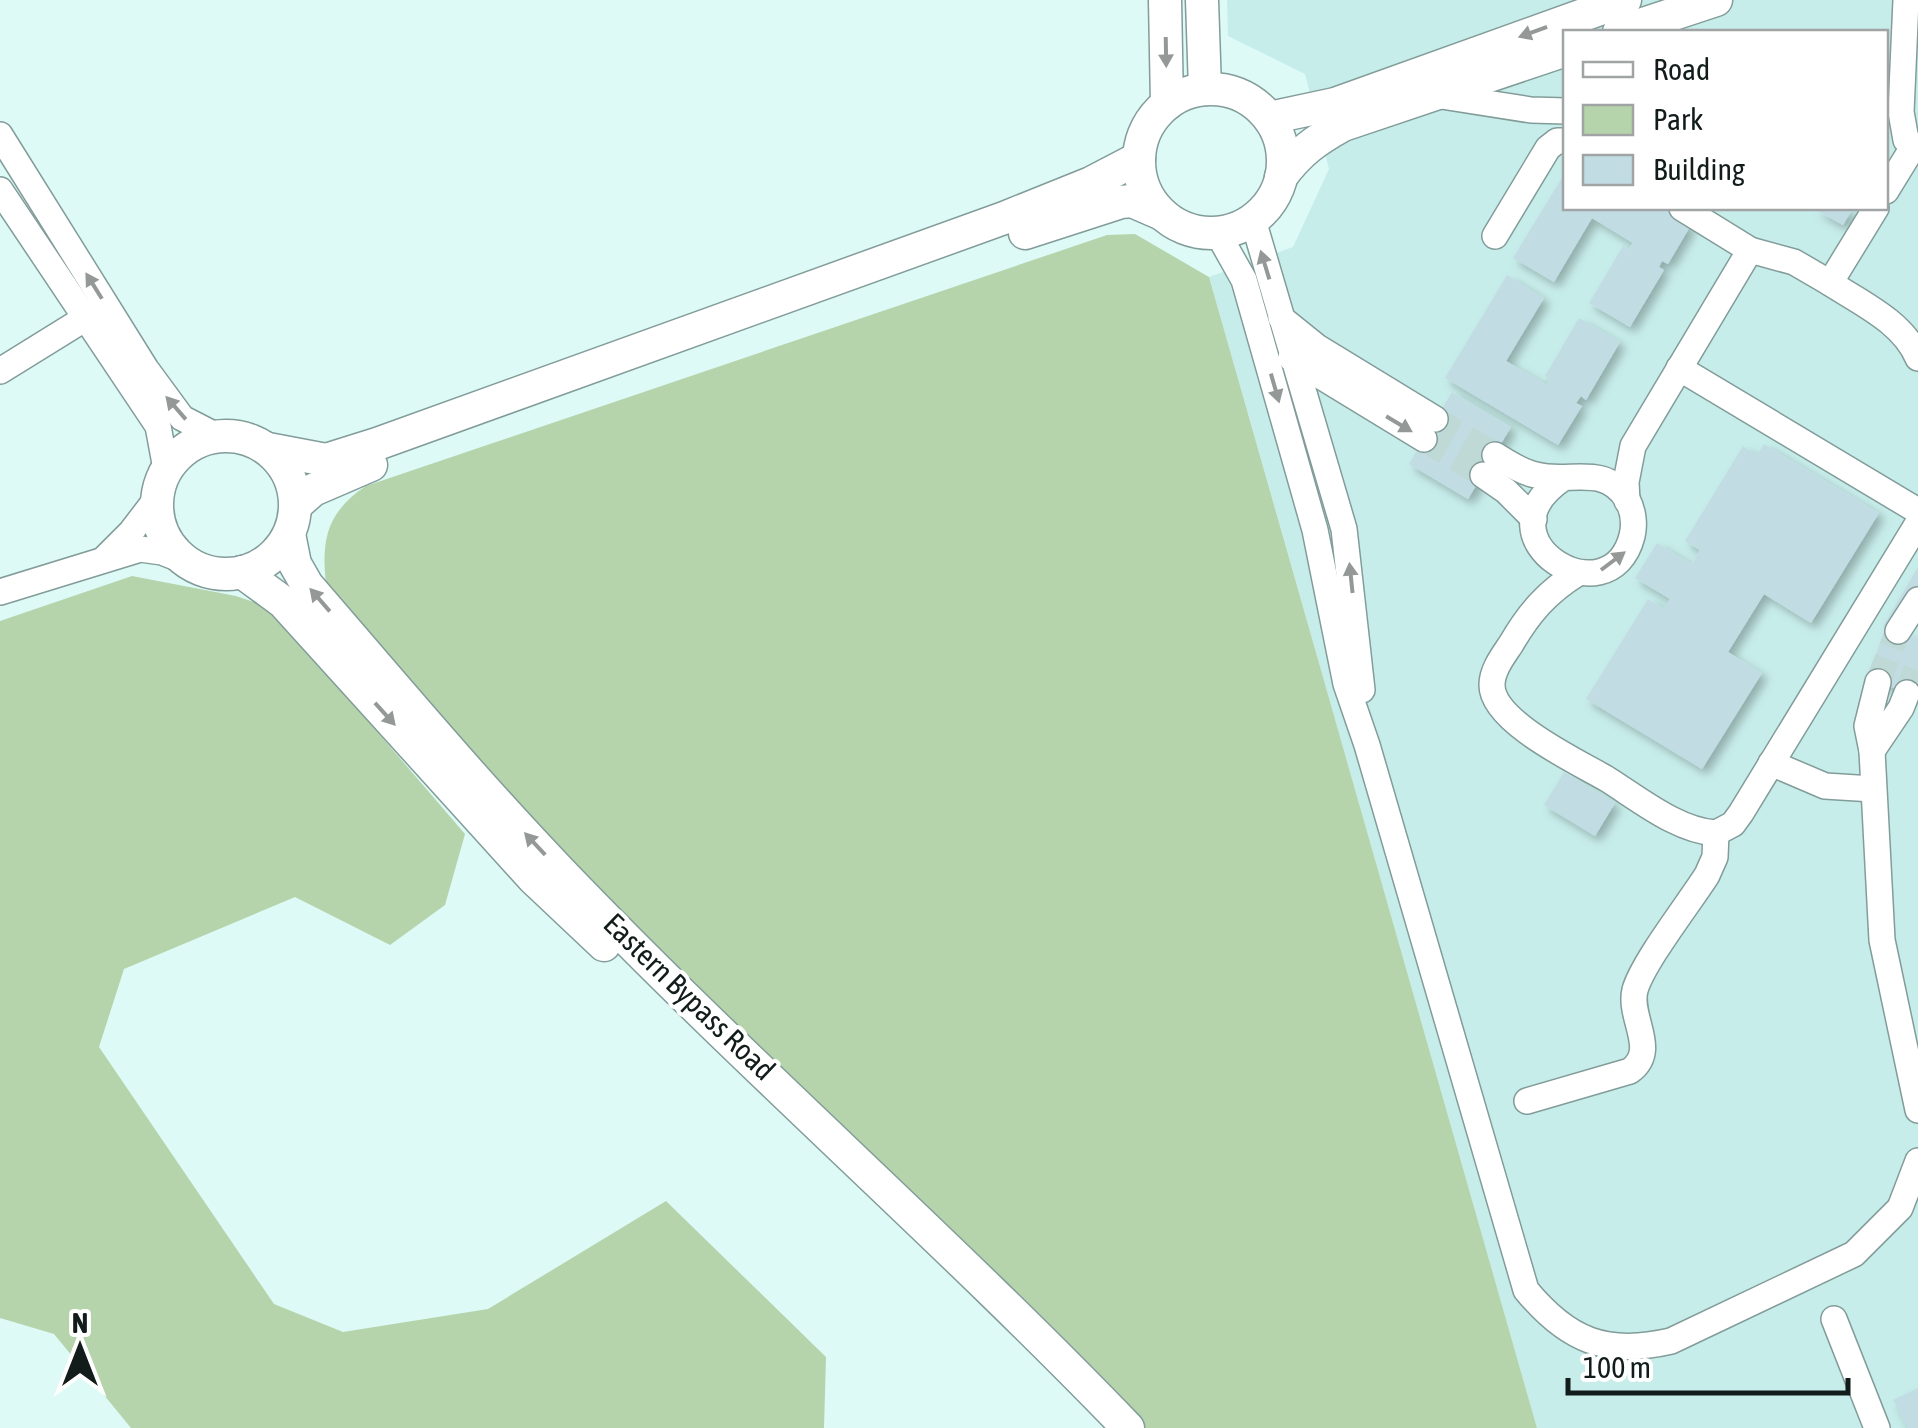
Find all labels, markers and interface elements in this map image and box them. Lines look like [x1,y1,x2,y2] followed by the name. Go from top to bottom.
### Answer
[1517,25,1547,40] one-way arrow
[1563,30,1888,210] legend
[1158,36,1174,68] one-way arrow
[1653,52,1710,86] text: Road
[1653,102,1703,136] text: Park
[1653,152,1745,186] text: Building
[1257,249,1272,280] one-way arrow
[86,272,103,300] one-way arrow
[1268,373,1283,404] one-way arrow
[165,397,188,421] one-way arrow
[1385,415,1413,432] one-way arrow
[1599,550,1625,571] one-way arrow
[1343,561,1359,593] one-way arrow
[310,588,332,613] one-way arrow
[373,702,396,726] one-way arrow
[524,832,547,856] one-way arrow
[597,906,782,1086] street label: Eastern Bypass Road
[30,1298,130,1398] north arrow
[72,1307,88,1339] text: N
[1568,1333,1848,1395] scale bar
[1583,1350,1651,1384] text: 100 m

